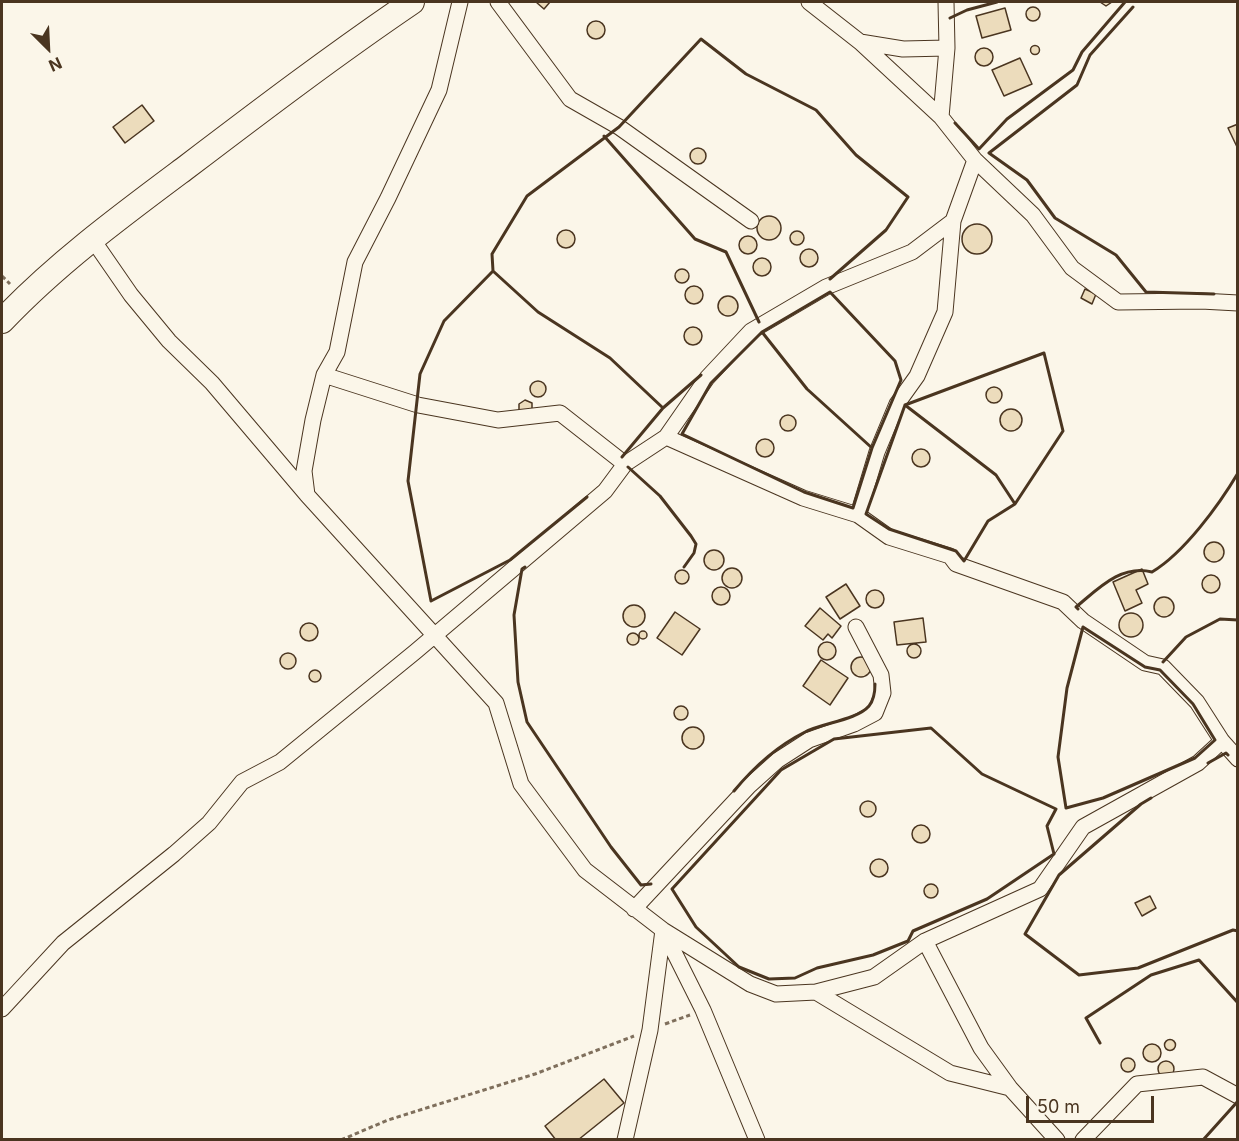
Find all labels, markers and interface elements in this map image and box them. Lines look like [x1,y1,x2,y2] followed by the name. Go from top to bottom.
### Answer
[18,18,78,78] north arrow
[46,53,65,76] text: N
[1029,1084,1156,1122] scale bar
[1037,1096,1080,1117] text: 50 m

